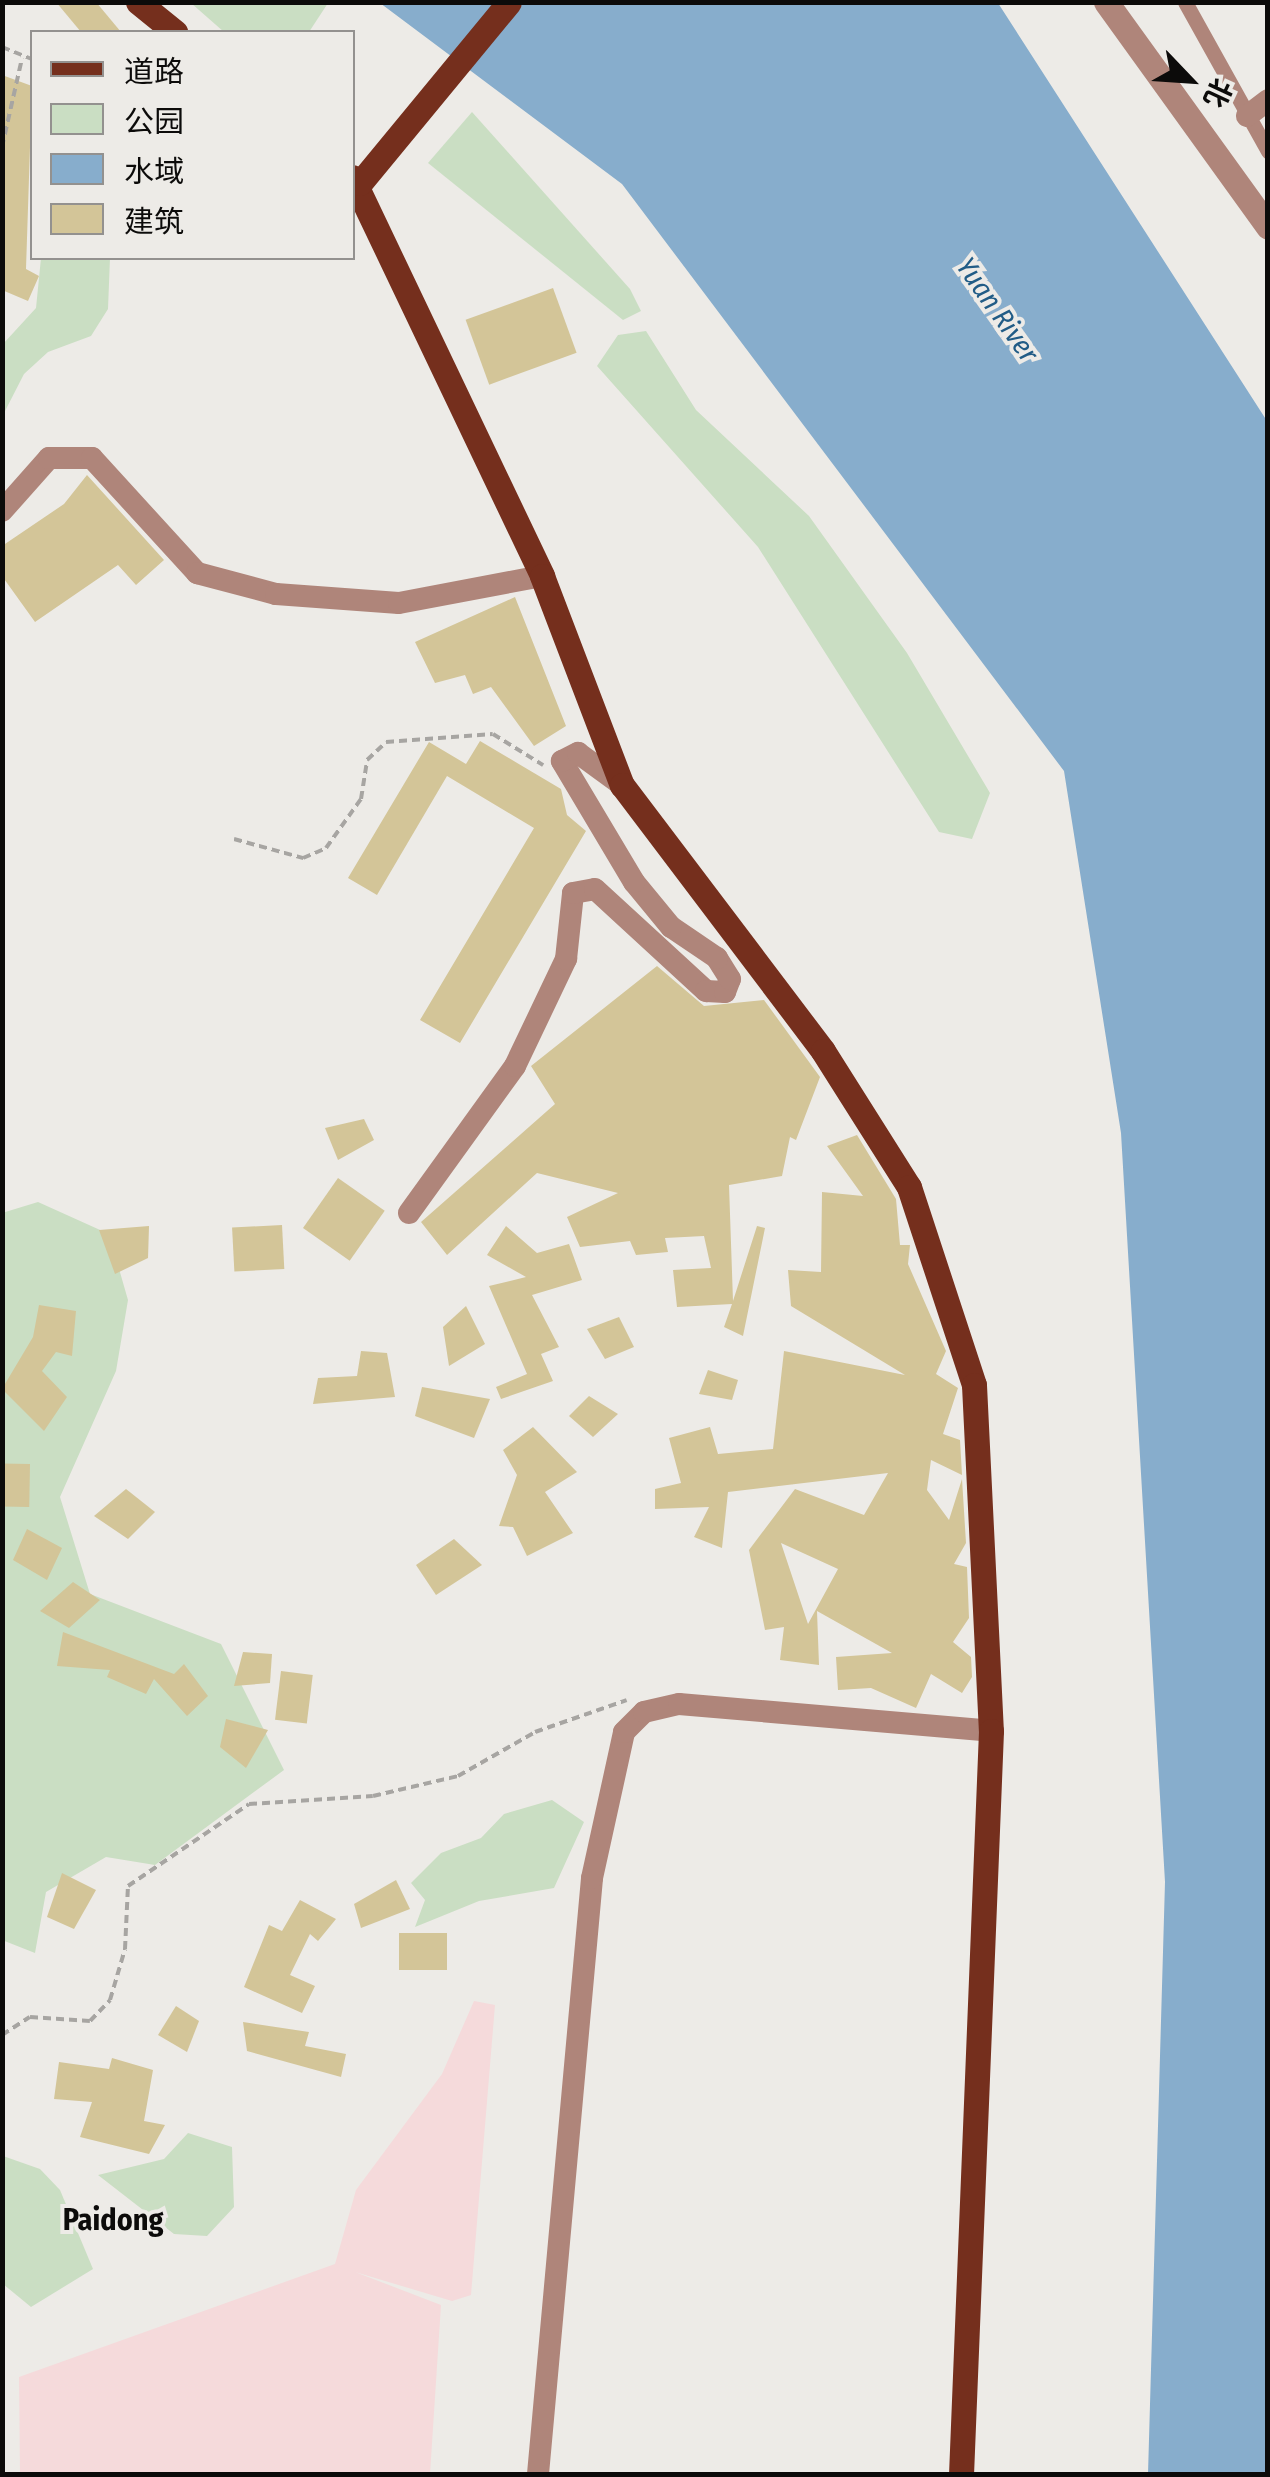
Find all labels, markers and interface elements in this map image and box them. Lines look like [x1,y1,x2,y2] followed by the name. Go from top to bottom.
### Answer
[30,30,355,260] legend
[1140,30,1240,130] north arrow
[124,54,184,90] text: 道路
[1197,73,1239,113] text: 北
[124,104,184,140] text: 公园
[124,154,184,190] text: 水域
[124,204,184,240] text: 建筑
[949,251,1045,369] water label: Yuan River
[63,2202,163,2238] district label: Paidong

